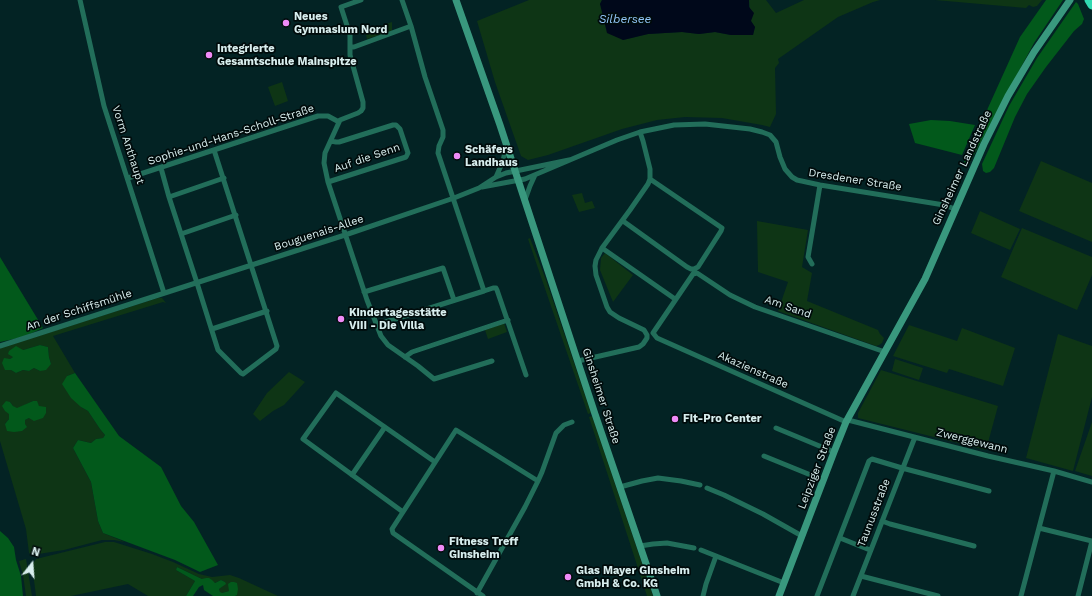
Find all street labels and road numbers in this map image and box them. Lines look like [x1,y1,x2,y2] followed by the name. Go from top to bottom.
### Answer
[146,102,316,168] street label: Sophie-und-Hans-Scholl-Straße
[109,104,147,186] street label: Vorm Anthaupt
[930,108,994,228] street label: Ginsheimer Landstraße
[332,141,402,175] street label: Auf die Senn
[807,166,903,194] street label: Dresdener Straße
[273,212,365,254] street label: Bouguenais-Allee
[24,287,134,333] street label: An der Schiffsmühle
[763,293,813,321] street label: Am Sand
[579,346,623,446] street label: Ginsheimer Straße
[716,349,790,391] street label: Akazienstraße
[795,425,839,511] street label: Leipziger Straße
[935,426,1009,456] street label: Zwerggewann
[855,477,893,549] street label: Taunusstraße

